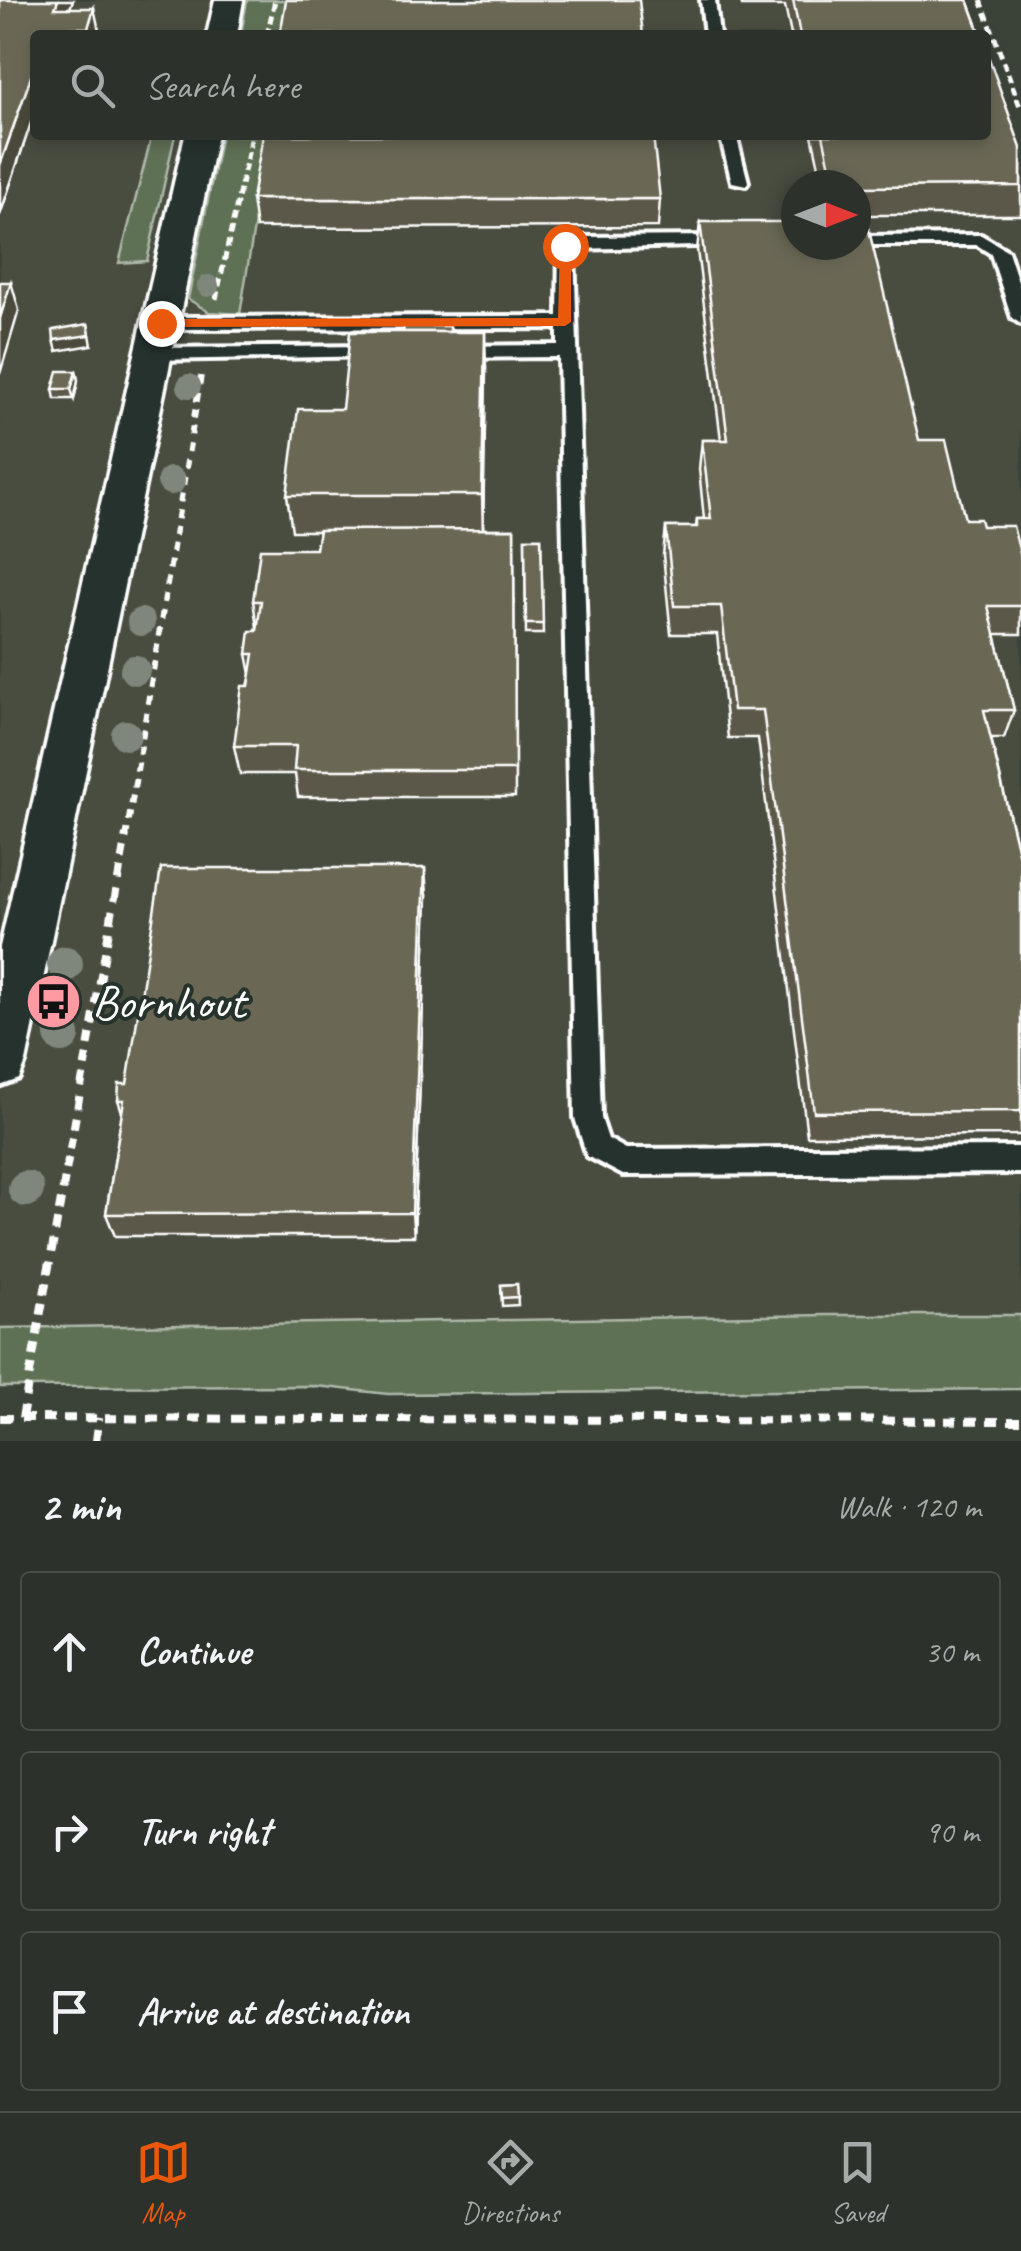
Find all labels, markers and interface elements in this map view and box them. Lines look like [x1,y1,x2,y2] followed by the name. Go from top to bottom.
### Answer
[30,30,991,140] search box
[65,58,120,113] icon: search
[145,62,300,109] text: Search here
[781,170,871,260] north arrow
[543,224,589,270] route start
[139,301,185,347] route end
[23,972,83,1032] bus stop icon: Bornhout
[92,972,249,1032] place label: Bornhout
[40,1480,120,1533] text: 2 min
[837,1486,981,1527] text: Walk · 120 m
[42,1624,97,1679] icon: ahead
[137,1628,251,1675] text: Continue
[925,1631,979,1672] text: 30 m
[42,1804,97,1859] icon: right
[137,1808,271,1855] text: Turn right
[925,1811,979,1852] text: 90 m
[42,1984,97,2039] icon: arrive
[137,1988,409,2035] text: Arrive at destination
[136,2135,191,2230] tab: Map
[462,2135,559,2230] tab: Directions
[830,2135,885,2230] tab: Saved

